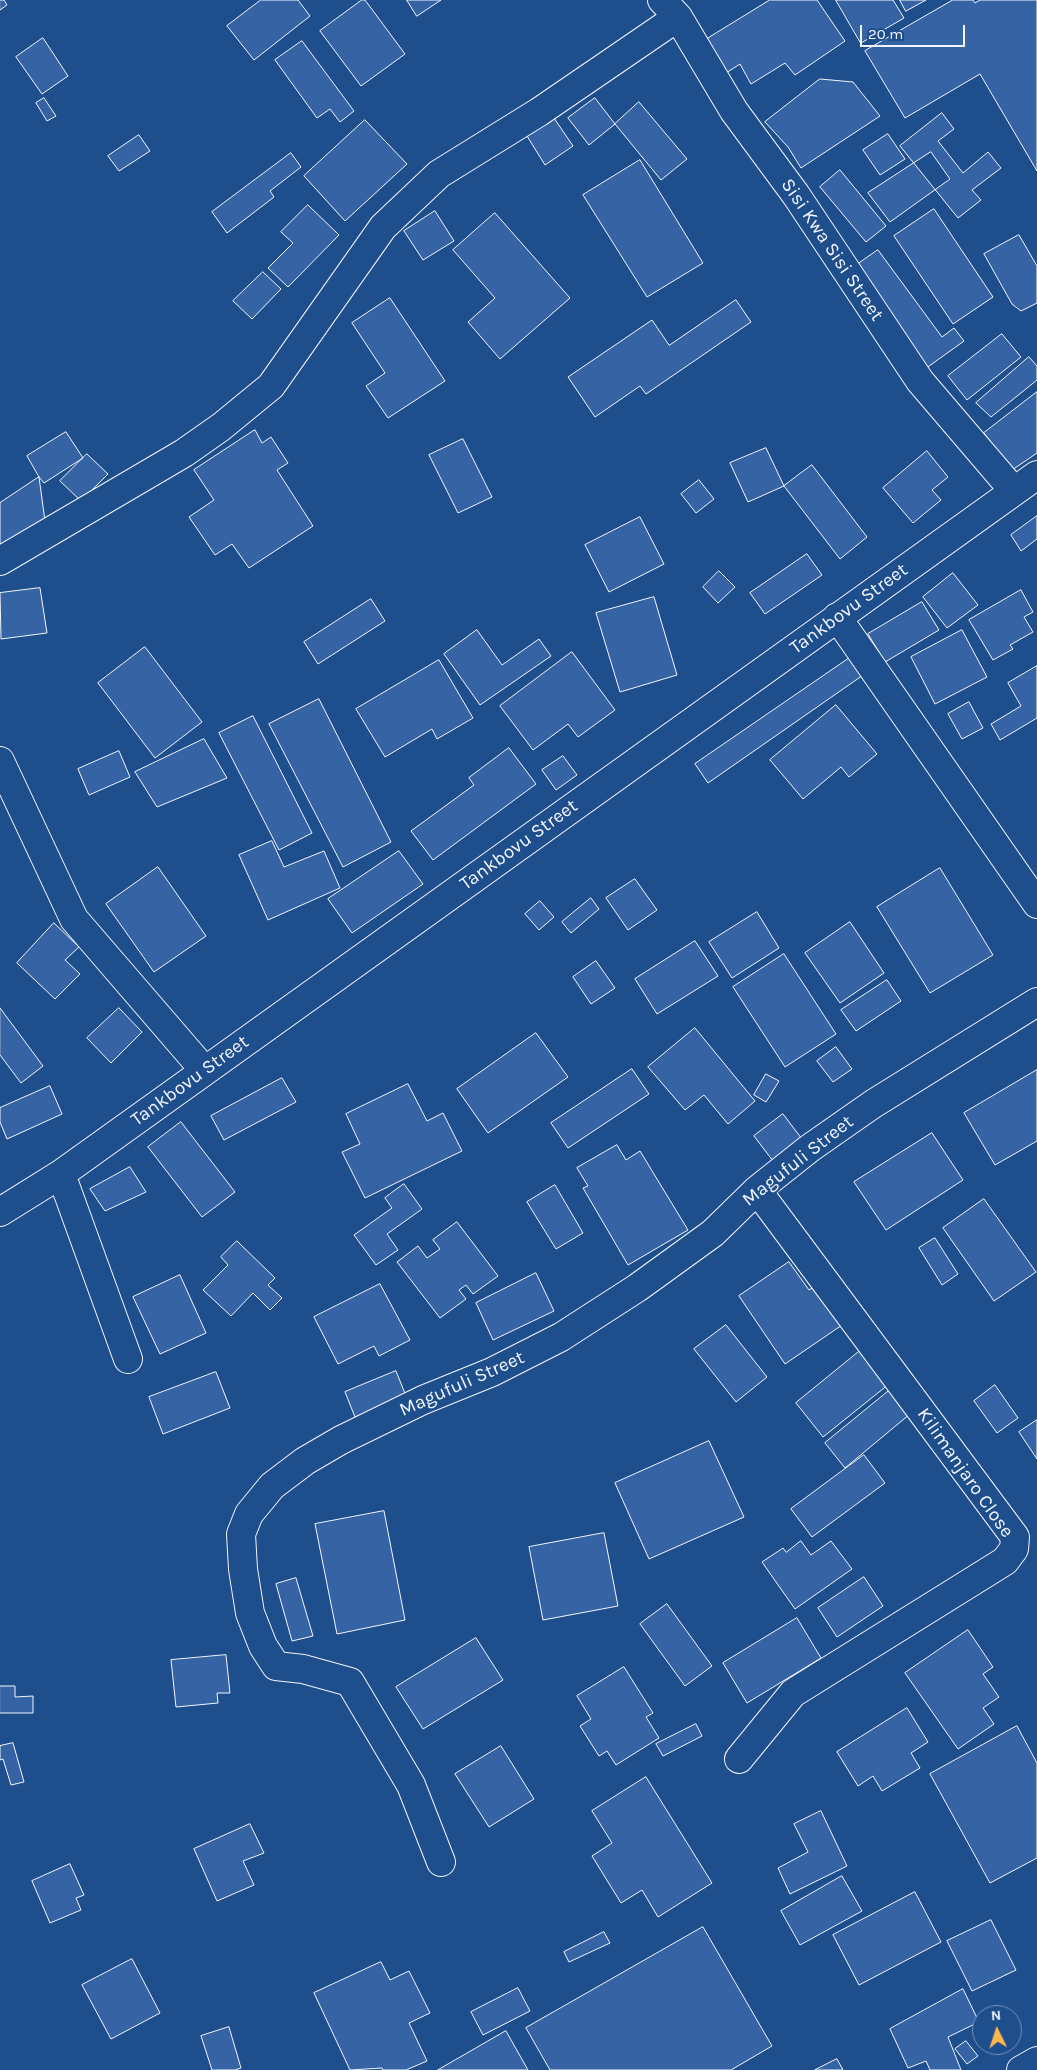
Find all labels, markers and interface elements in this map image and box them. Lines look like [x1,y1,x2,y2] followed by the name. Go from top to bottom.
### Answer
[862,15,967,47] scale bar
[868,25,903,43] text: 20 m
[776,174,888,326] street label: Sisi Kwa Sisi Street
[786,559,912,659] street label: Tankbovu Street
[456,795,582,895] street label: Tankbovu Street
[127,1031,253,1131] street label: Tankbovu Street
[738,1111,858,1211] street label: Magufuli Street
[396,1346,528,1422] street label: Magufuli Street
[912,1404,1018,1542] street label: Kilimanjaro Close
[972,2005,1022,2055] north arrow
[990,2007,1002,2024] text: N

